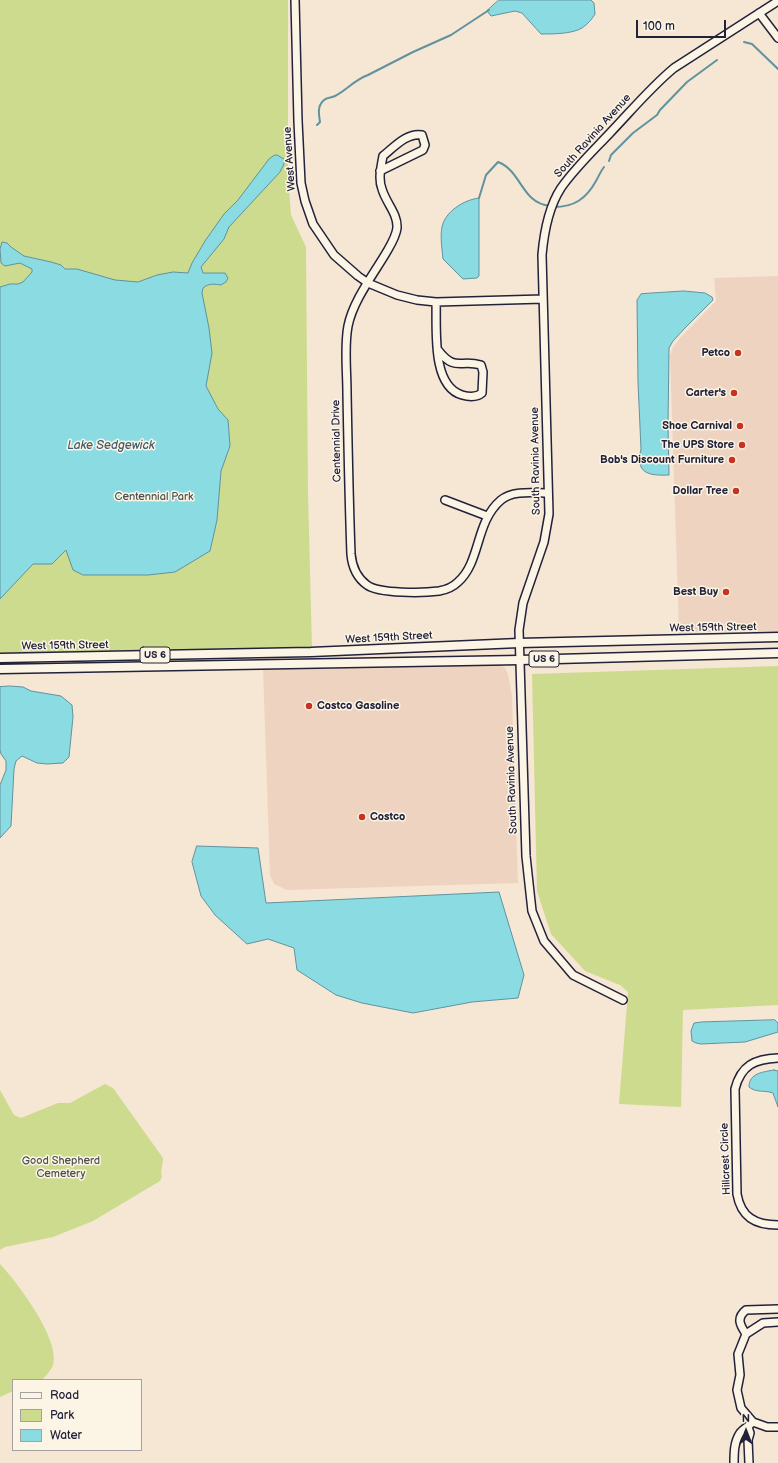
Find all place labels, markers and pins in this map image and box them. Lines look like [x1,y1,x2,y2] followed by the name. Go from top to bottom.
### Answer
[701,346,730,360] place label: Petco
[733,348,743,358] marker: Petco
[686,386,726,400] place label: Carter's
[729,388,739,398] marker: Carter's
[662,419,732,433] place label: Shoe Carnival
[735,421,745,431] marker: Shoe Carnival
[661,438,734,452] place label: The UPS Store
[737,440,747,450] marker: The UPS Store
[600,453,724,467] place label: Bob's Discount Furniture
[727,455,737,465] marker: Bob's Discount Furniture
[673,484,728,498] place label: Dollar Tree
[731,486,741,496] marker: Dollar Tree
[673,585,718,599] place label: Best Buy
[721,587,731,597] marker: Best Buy
[317,699,399,713] place label: Costco Gasoline
[304,701,314,711] marker: Costco Gasoline
[370,810,405,824] place label: Costco
[357,812,367,822] marker: Costco

